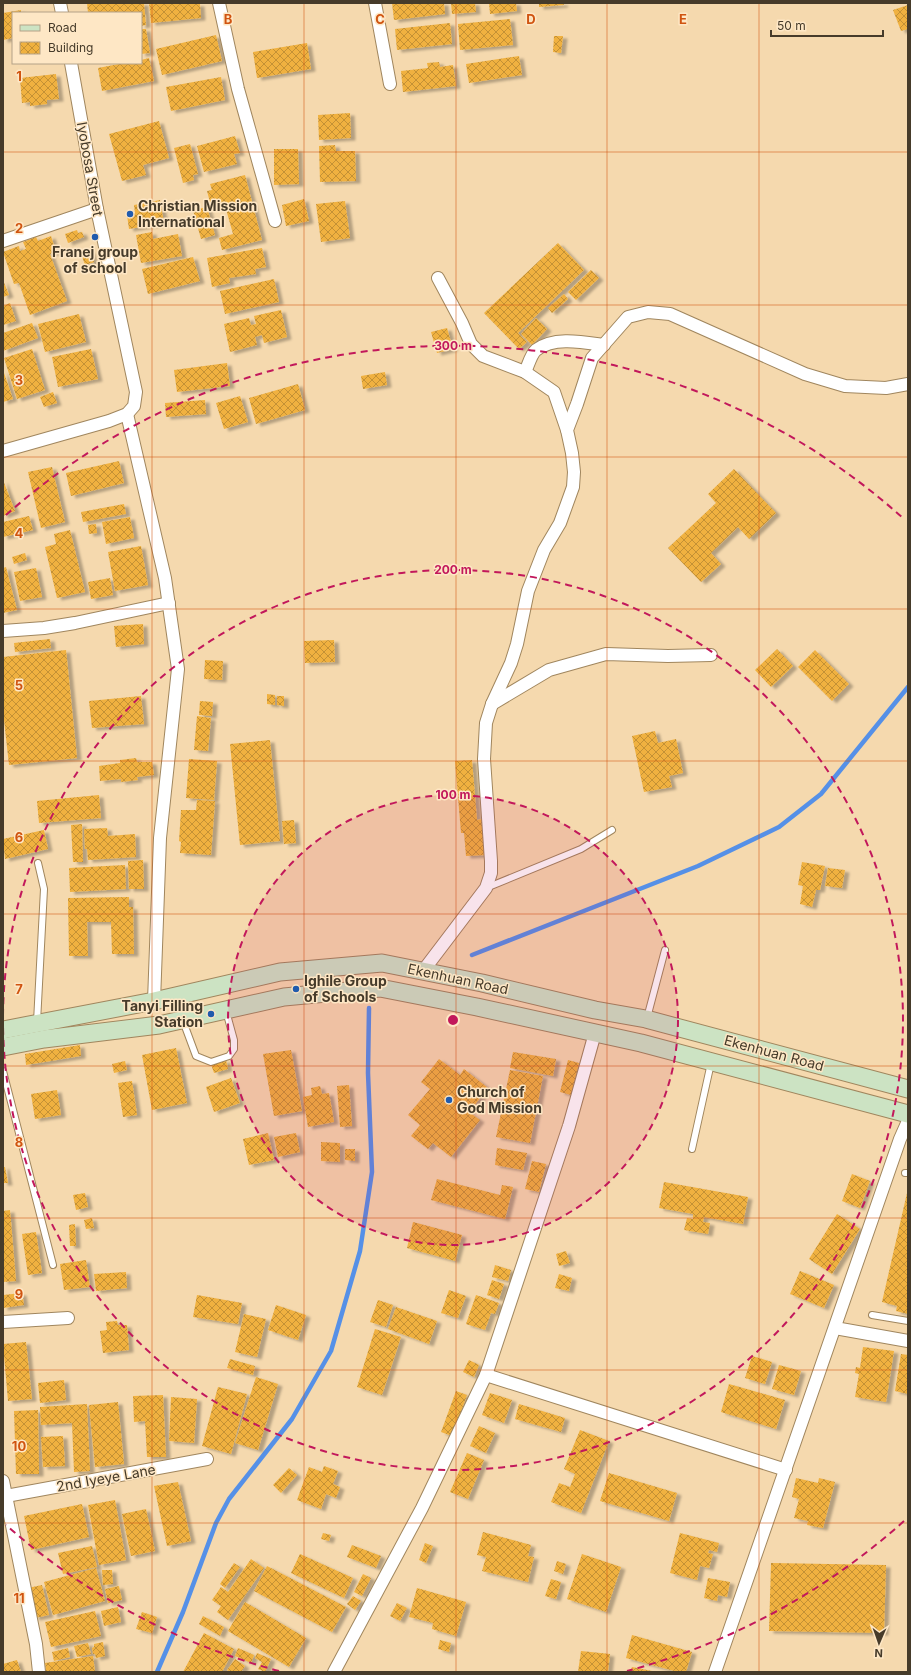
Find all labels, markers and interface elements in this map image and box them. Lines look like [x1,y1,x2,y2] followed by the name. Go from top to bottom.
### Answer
[224,11,233,27] text: B
[375,11,385,27] text: C
[526,11,536,27] text: D
[679,11,687,27] text: E
[12,12,142,64] legend
[771,12,883,38] scale bar
[777,18,806,33] text: 50 m
[48,20,77,35] text: Road
[48,40,93,55] text: Building
[16,68,22,84] text: 1
[74,120,107,218] street label: Iyobosa Street
[138,197,257,230] place label: Christian Mission International
[125,209,135,219] marker: Christian Mission International
[15,220,23,236] text: 2
[90,232,100,242] marker: Franej group of school
[52,243,138,276] place label: Franej group of school
[434,338,472,353] text: 300 m
[15,372,23,388] text: 3
[15,525,24,541] text: 4
[434,562,472,577] text: 200 m
[15,677,23,693] text: 5
[435,787,471,802] text: 100 m
[15,829,23,845] text: 6
[406,960,510,997] street label: Ekenhuan Road
[304,972,387,1005] place label: Ighile Group of Schools
[15,981,23,997] text: 7
[291,984,301,994] marker: Ighile Group of Schools
[122,997,203,1030] place label: Tanyi Filling Station
[206,1009,216,1019] marker: Tanyi Filling Station
[446,1013,460,1027] centre of rings
[722,1031,826,1074] street label: Ekenhuan Road
[457,1083,542,1116] place label: Church of God Mission
[444,1095,454,1105] marker: Church of God Mission
[15,1134,23,1150] text: 8
[15,1286,23,1302] text: 9
[12,1438,26,1454] text: 10
[55,1460,157,1495] street label: 2nd Iyeye Lane
[13,1590,25,1606] text: 11
[859,1623,899,1663] north arrow
[874,1646,883,1660] text: N

